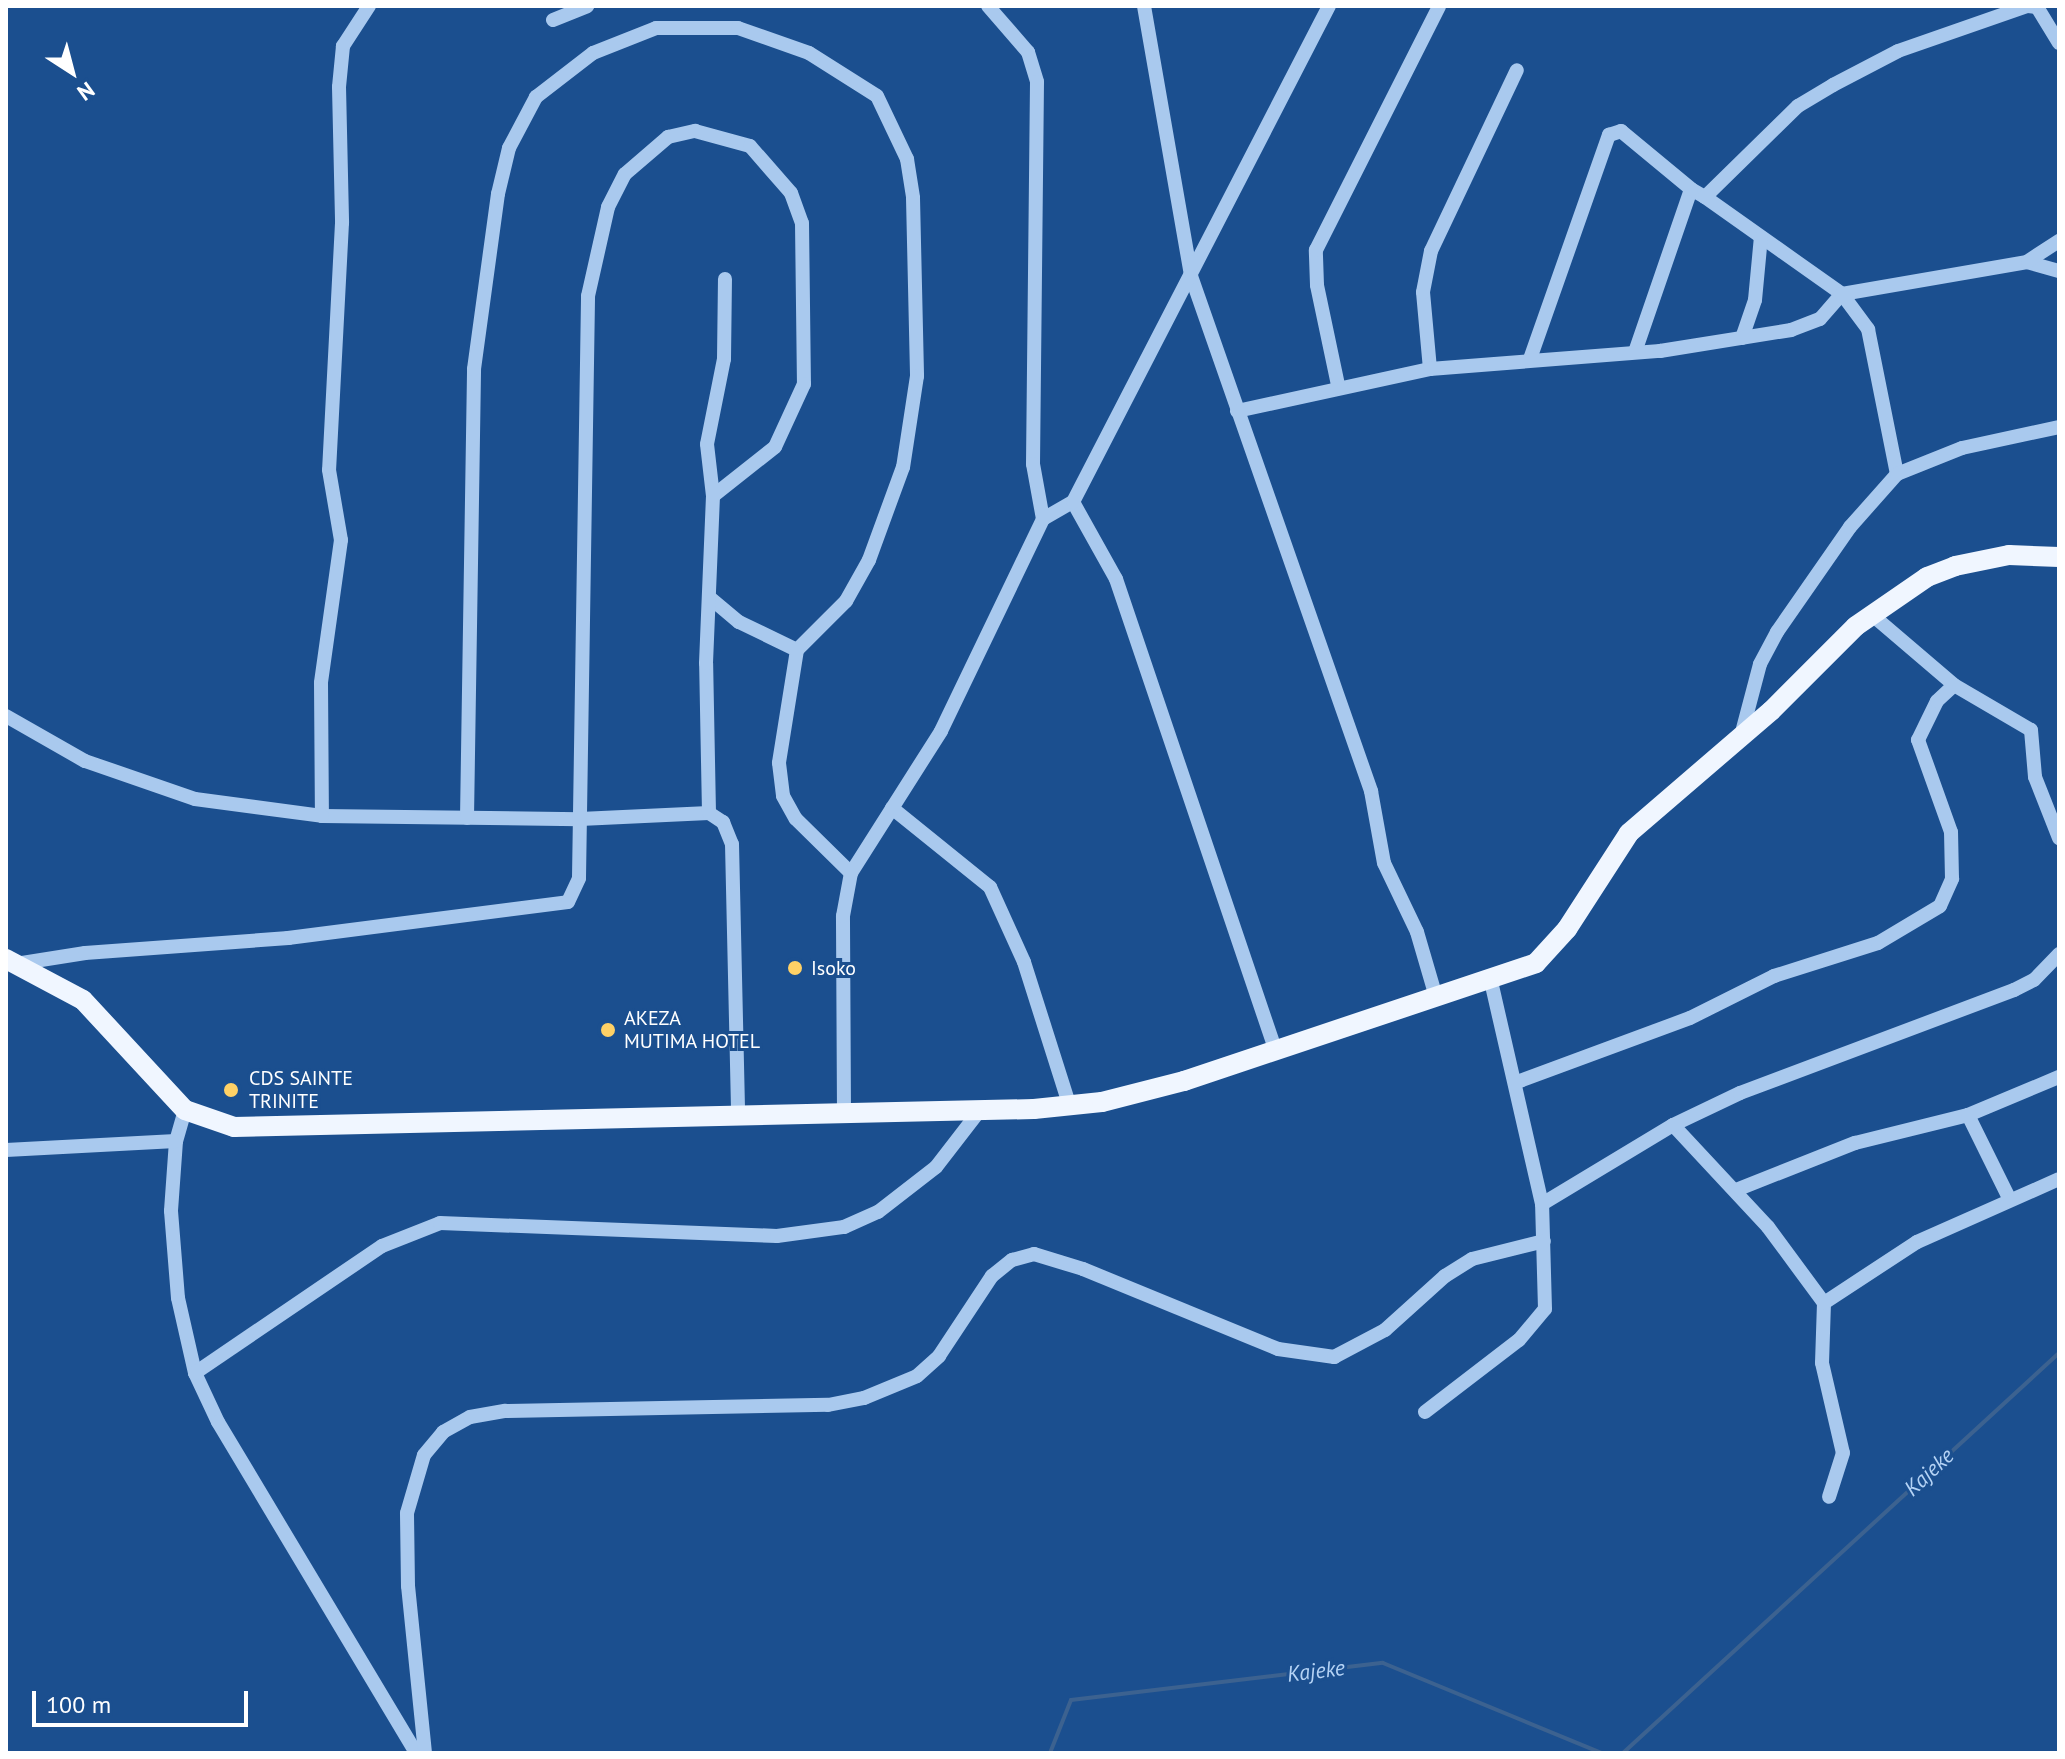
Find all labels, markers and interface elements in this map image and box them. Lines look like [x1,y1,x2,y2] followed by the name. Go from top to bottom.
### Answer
[32,32,112,112] north arrow
[72,76,100,107] text: N
[811,956,856,980] place label: Isoko
[786,959,804,977] marker: Isoko
[624,1006,761,1053] place label: AKEZA MUTIMA HOTEL
[599,1021,617,1039] marker: AKEZA MUTIMA HOTEL
[249,1066,353,1113] place label: CDS SAINTE TRINITE
[220,1079,242,1101] marker: CDS SAINTE TRINITE
[1899,1443,1959,1501] water label: Kajeke
[1286,1654,1346,1688] water label: Kajeke
[36,1675,252,1725] scale bar
[46,1689,111,1720] text: 100 m

